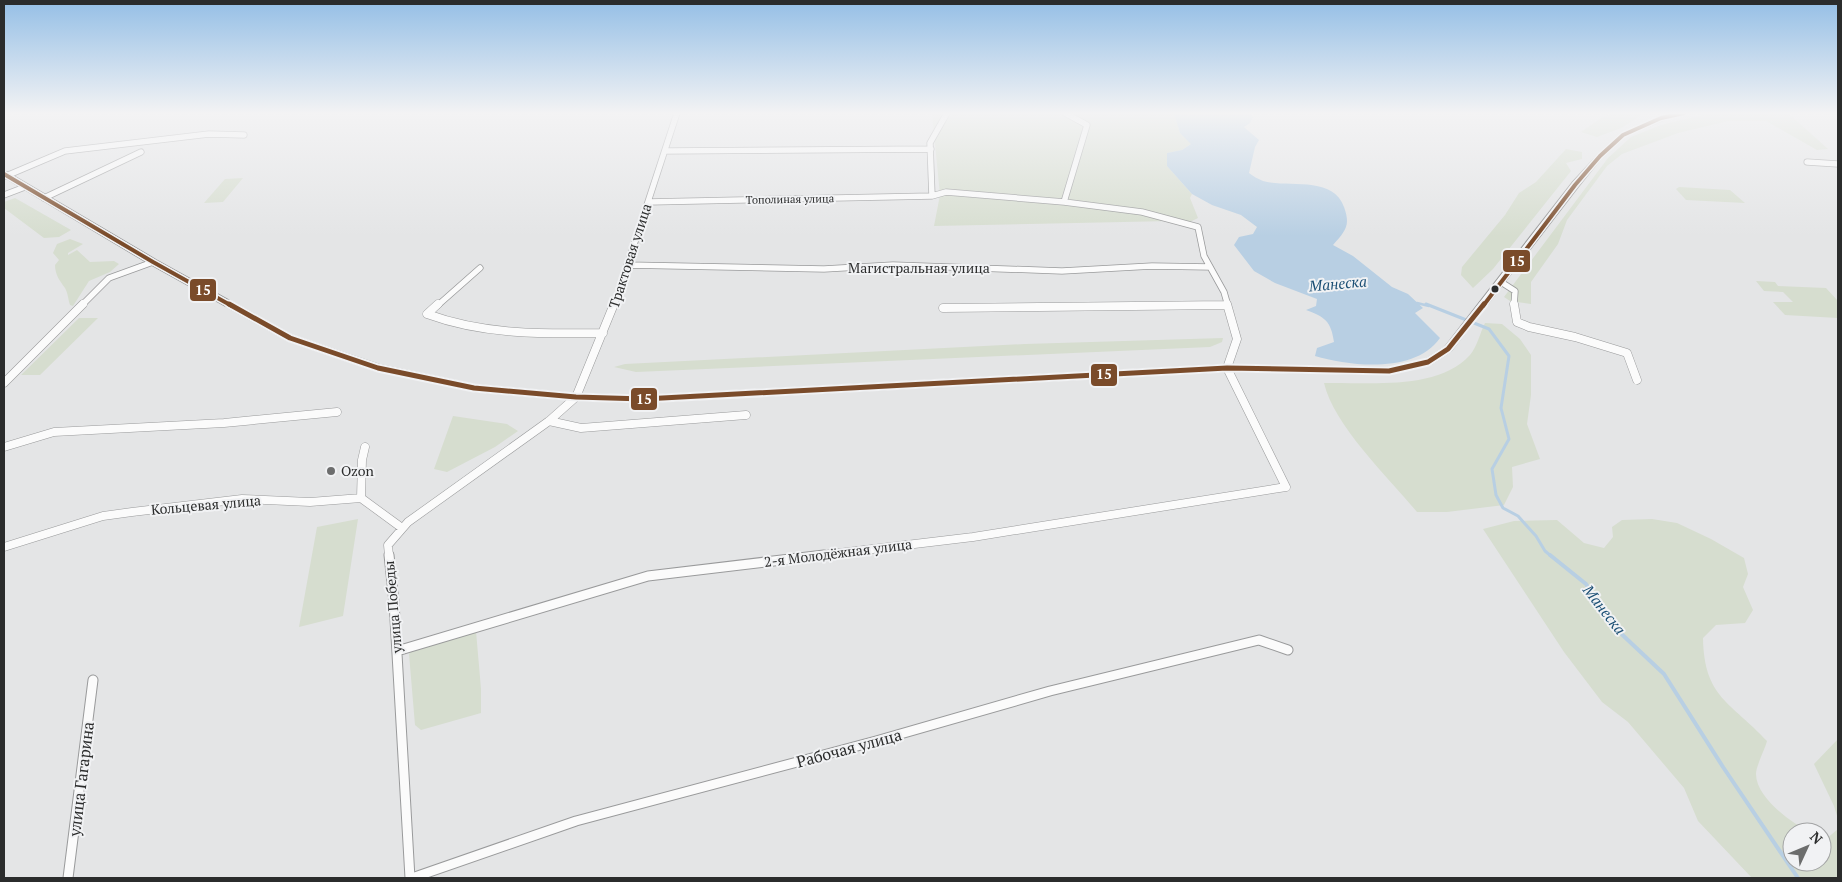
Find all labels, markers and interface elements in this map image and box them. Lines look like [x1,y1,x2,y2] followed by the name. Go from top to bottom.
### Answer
[746,191,835,207] street label: Тополиная улица
[604,201,655,311] street label: Трактовая улица
[1502,249,1531,273] line badge: 15
[1509,251,1525,270] text: 15
[848,258,990,277] street label: Магистральная улица
[1307,271,1368,296] water label: Манеска
[189,278,217,302] line badge: 15
[195,280,211,299] text: 15
[1490,284,1500,294] unlabelled marker
[1090,363,1118,387] line badge: 15
[1096,364,1112,383] text: 15
[630,387,658,411] line badge: 15
[636,389,652,408] text: 15
[341,461,375,480] place label: Ozon
[325,465,337,477] marker: Ozon
[150,490,262,519] street label: Кольцевая улица
[763,534,913,571] street label: 2-я Молодёжная улица
[379,560,406,655] street label: улица Победы
[1578,580,1630,638] water label: Манеска
[63,720,99,839] street label: улица Гагарина
[794,723,904,773] street label: Рабочая улица
[1782,822,1832,872] north arrow
[1806,827,1827,848] text: N

